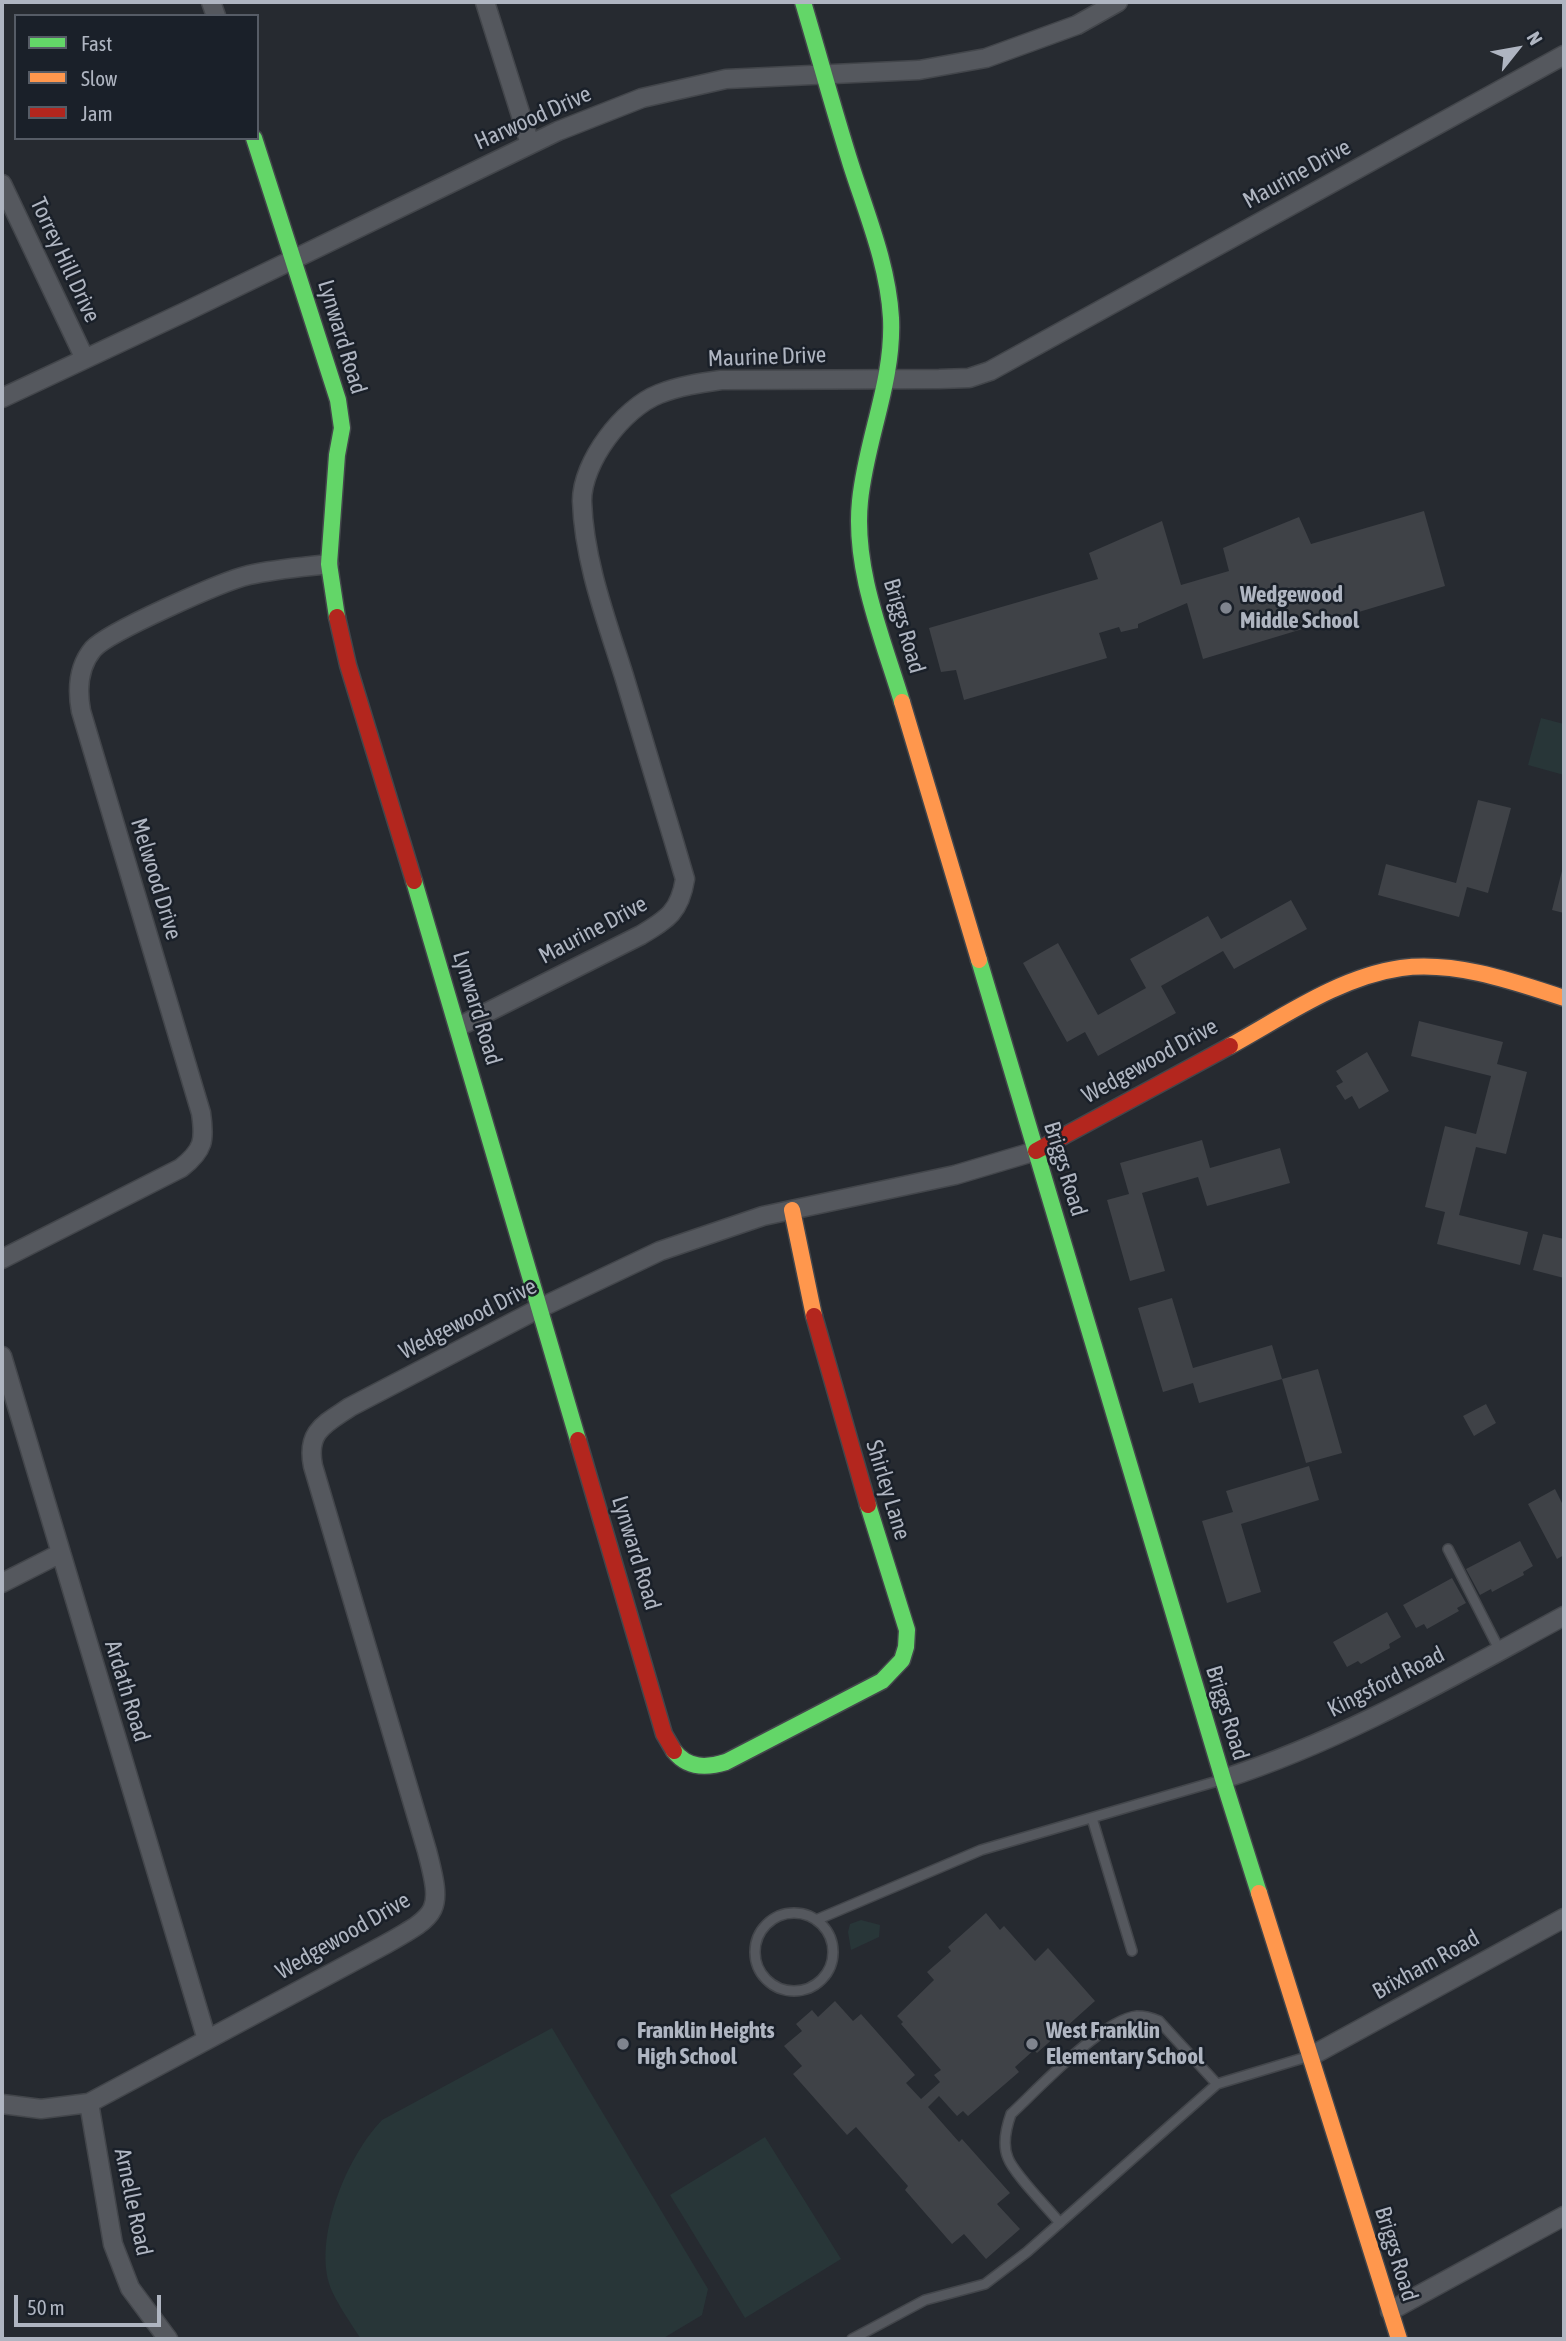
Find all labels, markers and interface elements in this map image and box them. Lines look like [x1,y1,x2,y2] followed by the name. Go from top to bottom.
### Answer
[14,14,259,140] legend
[1482,14,1552,84] north arrow
[1523,28,1547,49] text: N
[81,31,112,55] text: Fast
[81,66,117,90] text: Slow
[470,80,596,156] street label: Harwood Drive
[81,101,113,125] text: Jam
[1238,133,1356,215] street label: Maurine Drive
[24,193,106,327] street label: Torrey Hill Drive
[312,277,372,397] street label: Lynward Road
[707,341,827,373] street label: Maurine Drive
[877,575,931,677] street label: Briggs Road
[1240,581,1359,635] place label: Wedgewood Middle School
[1218,600,1234,616] marker: Wedgewood Middle School
[124,815,188,943] street label: Melwood Drive
[534,890,652,970] street label: Maurine Drive
[447,948,507,1068] street label: Lynward Road
[1077,1012,1223,1110] street label: Wedgewood Drive
[1038,1118,1092,1220] street label: Briggs Road
[395,1273,541,1365] street label: Wedgewood Drive
[860,1437,916,1543] street label: Shirley Lane
[606,1493,666,1613] street label: Lynward Road
[99,1637,155,1745] street label: Ardath Road
[1323,1641,1449,1723] street label: Kingsford Road
[1200,1662,1254,1764] street label: Briggs Road
[271,1886,415,1986] street label: Wedgewood Drive
[1368,1924,1484,2006] street label: Brixham Road
[637,2017,775,2071] place label: Franklin Heights High School
[1046,2017,1204,2071] place label: West Franklin Elementary School
[615,2036,631,2052] marker: Franklin Heights High School
[1024,2036,1040,2052] marker: West Franklin Elementary School
[108,2146,158,2258] street label: Arnelle Road
[1369,2203,1423,2305] street label: Briggs Road
[18,2282,164,2326] scale bar
[27,2295,65,2319] text: 50 m

